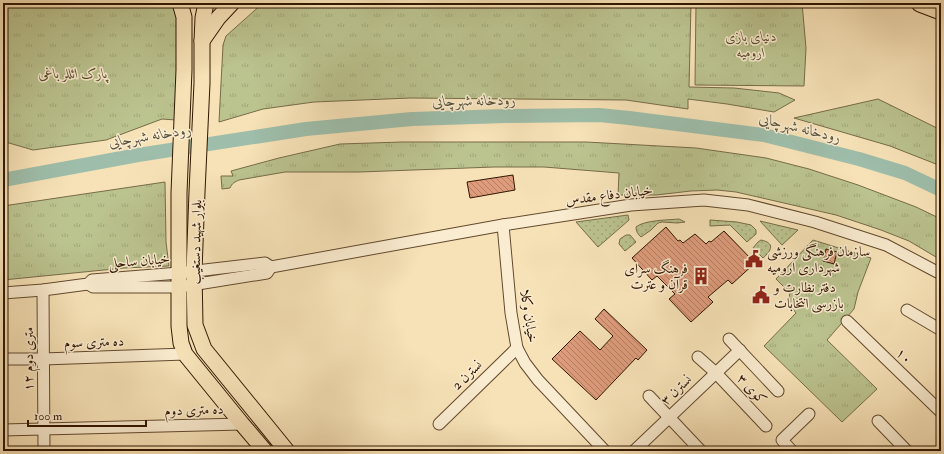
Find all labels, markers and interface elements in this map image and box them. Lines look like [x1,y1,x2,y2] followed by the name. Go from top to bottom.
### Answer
[725,28,777,61] park label: دنیای بازی ارومیه
[38,65,109,84] park label: پارک ائللر باغی
[432,91,516,112] water label: رودخانه شهرچایی
[757,109,843,148] water label: رودخانه شهرچایی
[107,120,193,153] water label: رودخانه شهرچایی
[564,181,654,212] street label: خیابان دفاع مقدس
[187,199,206,285] street label: بلوار شهید دستغیب
[767,243,870,277] place label: سازمان فرهنگی ورزشی شهرداری ارومیه
[744,249,764,269] public building icon: سازمان فرهنگی ورزشی شهرداری ارومیه
[108,250,170,273] street label: خیابان ساحلی
[624,259,688,293] place label: فرهنگ سرای قرآن و عترت
[691,266,711,286] building icon: فرهنگ سرای قرآن و عترت
[772,279,844,313] place label: دفتر نظارت و بازرسی انتخابات
[751,285,771,305] public building icon: دفتر نظارت و بازرسی انتخابات
[516,288,542,344] street label: خیابان وکلا
[20,327,41,391] street label: ۱۲ متری دوم
[64,332,125,356] street label: ده متری سوم
[892,344,916,368] street label: ۱۰
[448,356,486,394] street label: نسترن 2
[733,370,771,408] street label: کوی ۳
[657,371,695,409] street label: نسترن ۳
[164,400,224,424] street label: ده متری دوم
[28,402,146,428] scale bar
[34,409,63,424] text: 100 m

